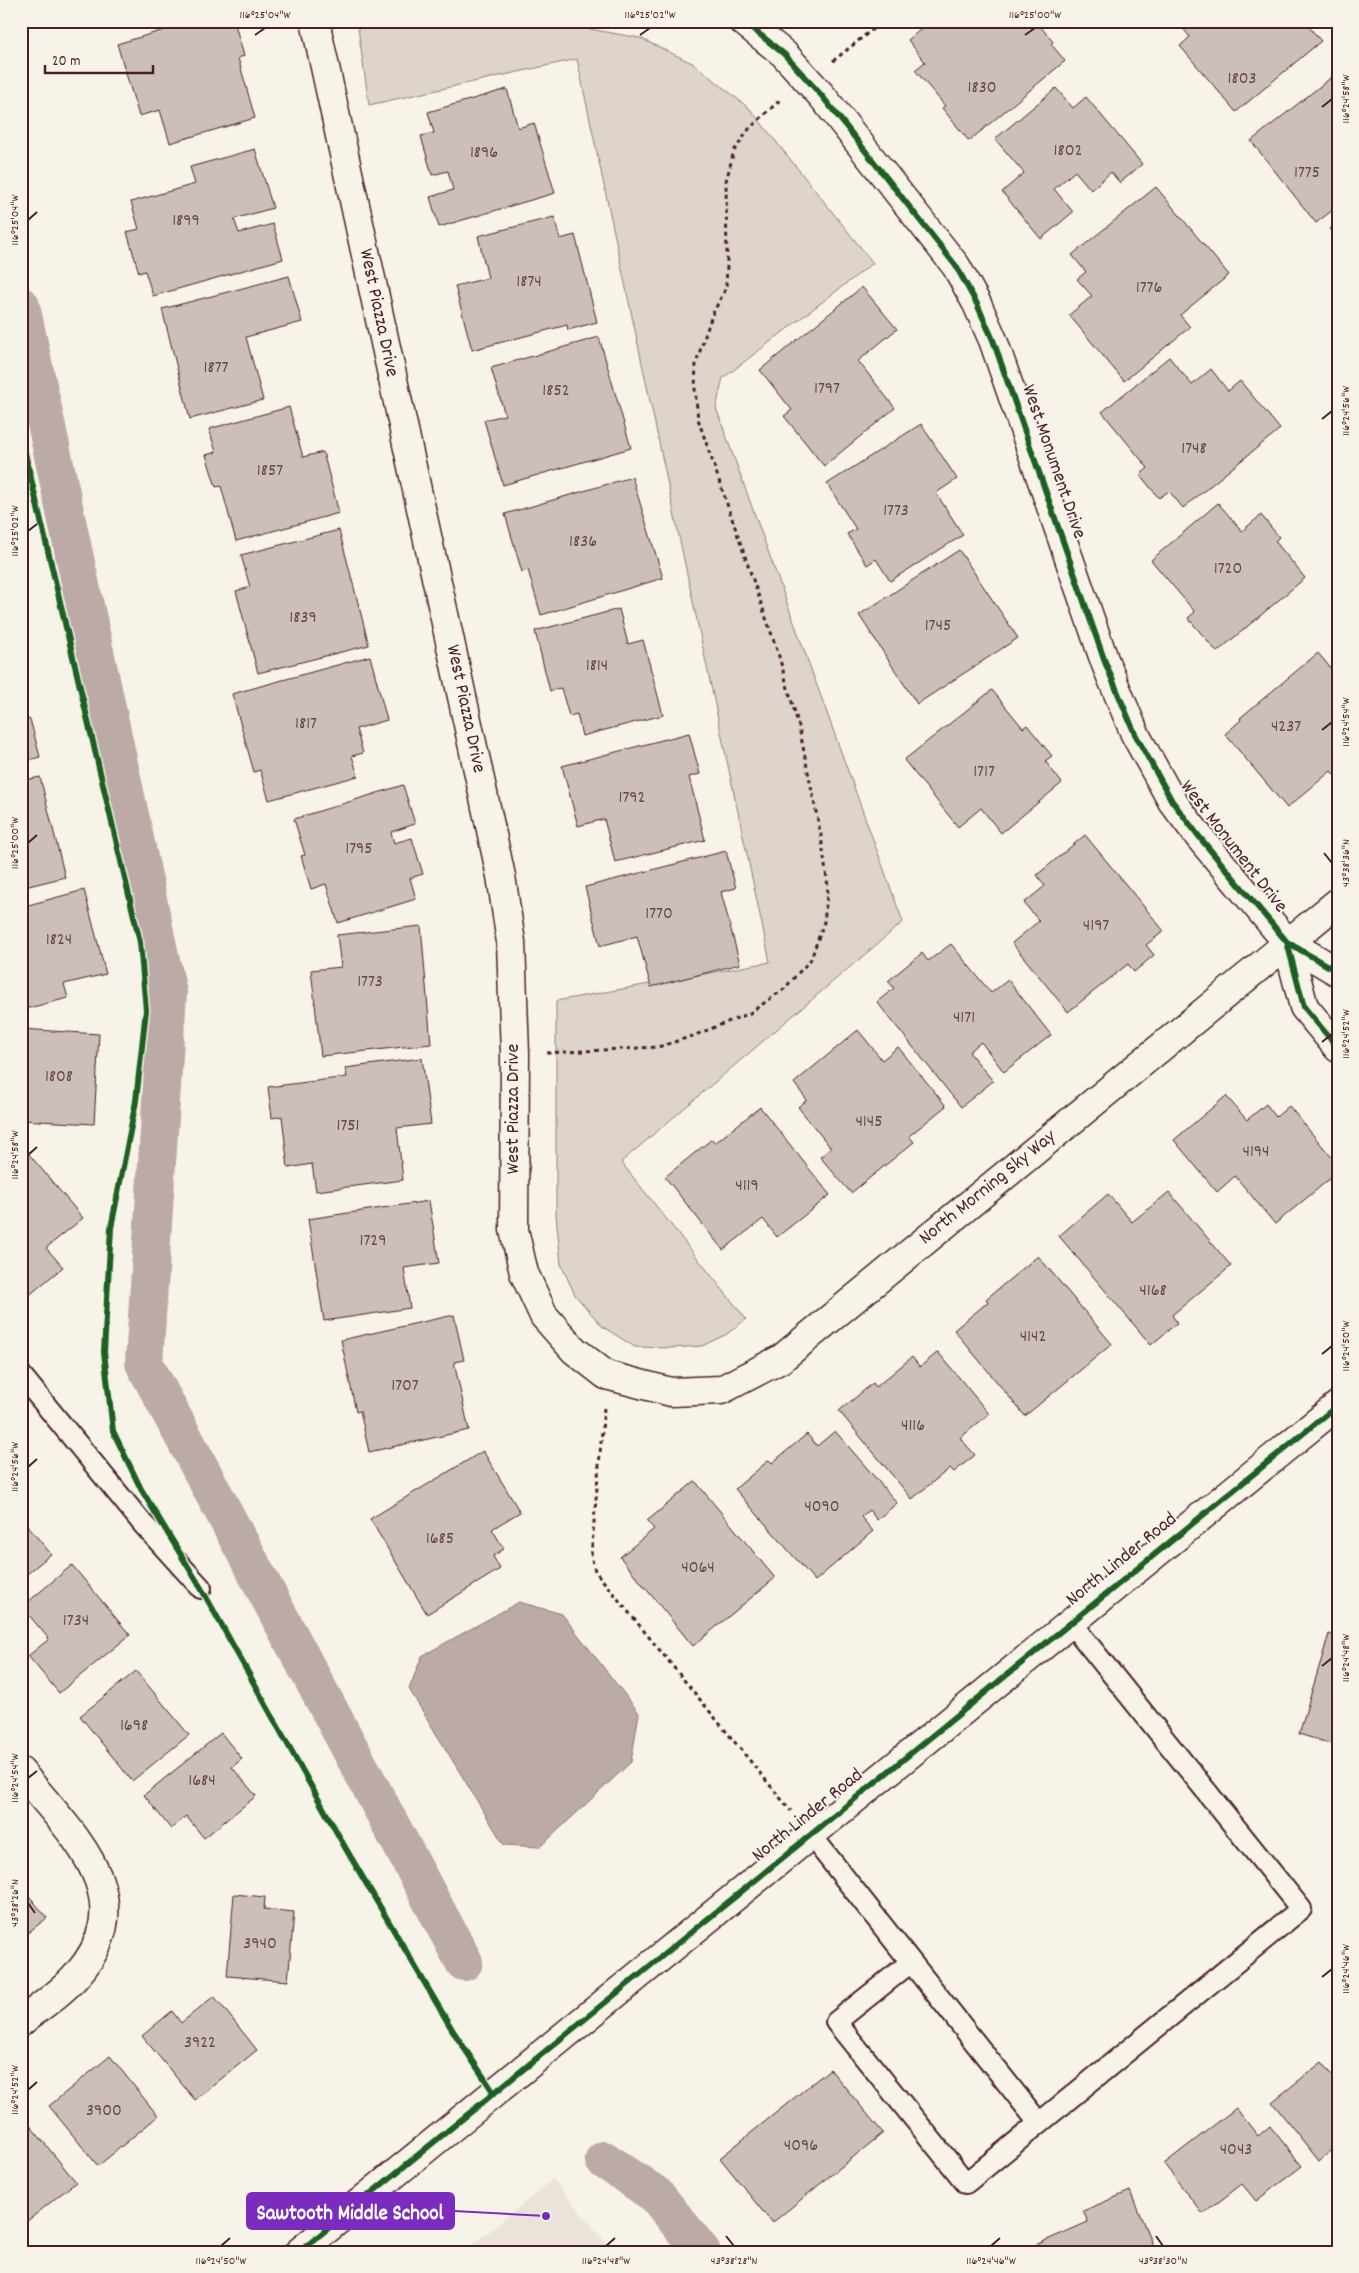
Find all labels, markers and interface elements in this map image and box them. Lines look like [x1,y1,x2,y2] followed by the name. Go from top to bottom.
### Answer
[240,7,291,24] text: 116°25'04"W
[624,7,676,24] text: 116°25'02"W
[1009,7,1061,24] text: 116°25'00"W
[45,42,152,74] scale bar
[52,51,80,73] text: 20 m
[1228,67,1256,92] house number: 1803
[1338,74,1355,124] text: 116°24'58"W
[968,76,996,101] house number: 1830
[1054,139,1082,164] house number: 1802
[470,141,498,166] house number: 1896
[1294,161,1320,186] house number: 1775
[7,194,24,245] text: 116°25'04"W
[172,209,200,234] house number: 1899
[351,246,405,380] street label: West Piazza Drive
[516,270,542,295] house number: 1874
[1136,276,1162,301] house number: 1776
[204,356,229,381] house number: 1877
[814,377,840,402] house number: 1797
[542,379,570,404] house number: 1852
[1013,381,1093,543] street label: West Monument Drive
[1338,386,1355,436] text: 116°24'56"W
[1181,437,1207,462] house number: 1748
[257,459,283,484] house number: 1857
[883,499,909,524] house number: 1773
[7,505,24,557] text: 116°25'02"W
[569,530,597,555] house number: 1836
[1214,557,1242,582] house number: 1720
[289,606,317,631] house number: 1839
[925,614,951,639] house number: 1745
[438,642,492,776] street label: West Piazza Drive
[586,654,608,679] house number: 1814
[1338,697,1355,747] text: 116°24'54"W
[295,712,317,737] house number: 1817
[1271,715,1301,740] house number: 4237
[973,760,995,785] house number: 1717
[1172,775,1294,919] street label: West Monument Drive
[619,786,645,811] house number: 1792
[7,817,24,869] text: 116°25'00"W
[345,837,373,862] house number: 1795
[1338,839,1355,887] text: 43°38'36"N
[645,902,673,927] house number: 1770
[1083,914,1109,939] house number: 4197
[46,928,72,953] house number: 1824
[357,970,383,995] house number: 1773
[953,1006,975,1031] house number: 4171
[1338,1009,1355,1059] text: 116°24'52"W
[500,1044,528,1174] street label: West Piazza Drive
[45,1065,73,1090] house number: 1808
[855,1110,883,1135] house number: 4145
[336,1114,360,1139] house number: 1751
[913,1123,1063,1252] street label: North Morning Sky Way
[7,1130,24,1180] text: 116°24'58"W
[1242,1140,1270,1165] house number: 4194
[735,1174,759,1199] house number: 4119
[360,1229,386,1254] house number: 1729
[1139,1279,1167,1304] house number: 4168
[1338,1320,1355,1371] text: 116°24'50"W
[1020,1325,1046,1350] house number: 4142
[391,1374,419,1399] house number: 1707
[901,1414,925,1439] house number: 4116
[7,1442,24,1492] text: 116°24'56"W
[804,1495,840,1520] house number: 4090
[1060,1506,1184,1614] street label: North Linder Road
[426,1527,454,1552] house number: 1685
[681,1556,715,1581] house number: 4064
[63,1609,89,1634] house number: 1734
[1338,1634,1355,1682] text: 116°24'48"W
[120,1714,148,1739] house number: 1698
[7,1753,24,1803] text: 116°24'54"W
[746,1762,870,1870] street label: North Linder Road
[188,1769,216,1794] house number: 1684
[7,1879,24,1927] text: 43°38'26"N
[243,1932,277,1957] house number: 3940
[1338,1944,1355,1994] text: 116°24'46"W
[184,2031,216,2056] house number: 3922
[7,2065,24,2115] text: 116°24'52"W
[86,2099,122,2124] house number: 3900
[784,2134,818,2159] house number: 4096
[1220,2138,1252,2163] house number: 4043
[247,2193,454,2229] callout: Sawtooth Middle School
[256,2200,445,2230] text: Sawtooth Middle School
[196,2253,247,2270] text: 116°24'50"W
[582,2253,630,2270] text: 116°24'48"W
[711,2253,758,2270] text: 43°38'28"N
[966,2253,1016,2270] text: 116°24'46"W
[1139,2253,1187,2270] text: 43°38'30"N

